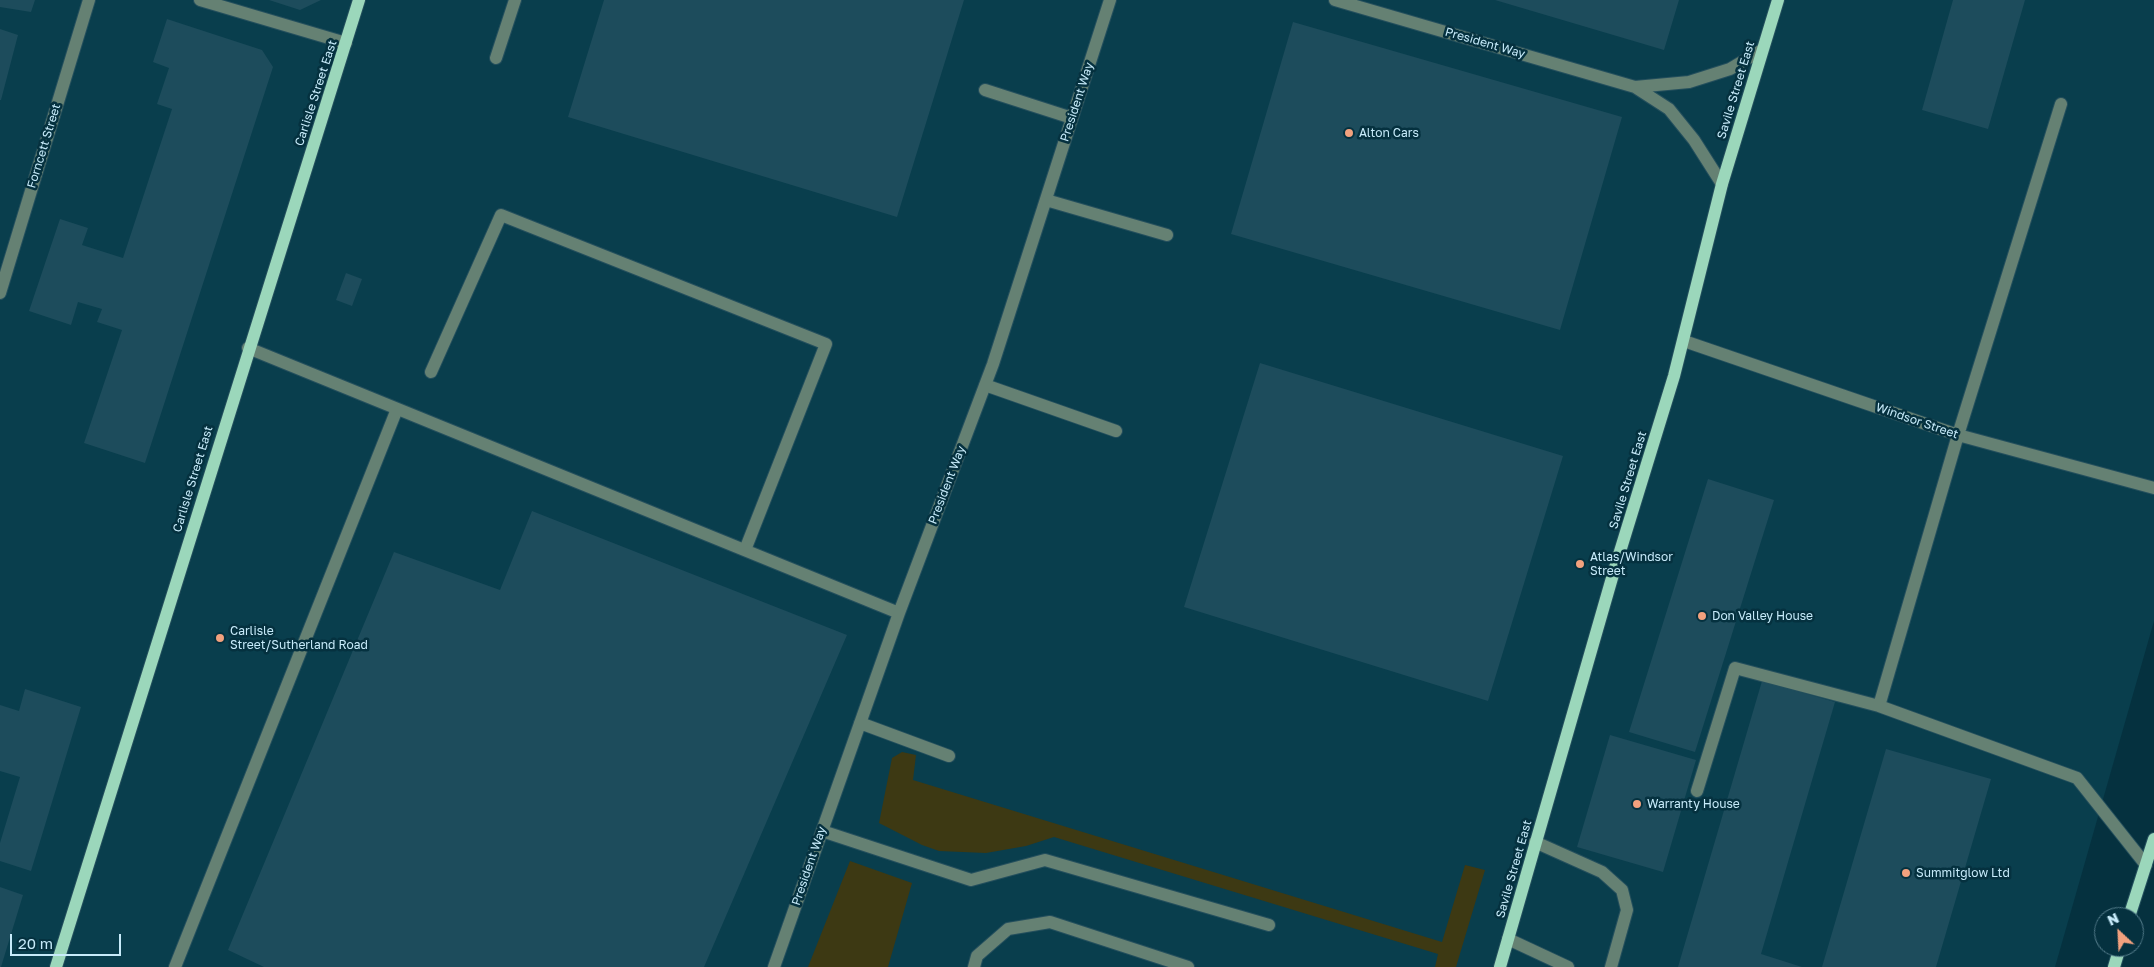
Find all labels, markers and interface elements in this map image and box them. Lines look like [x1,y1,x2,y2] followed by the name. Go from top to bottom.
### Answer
[1443,25,1527,61] street label: President Way
[292,38,340,148] street label: Carlisle Street East
[1714,39,1758,141] street label: Savile Street East
[1057,60,1097,144] street label: President Way
[24,102,64,190] street label: Forncett Street
[1359,126,1419,140] place label: Alton Cars
[1343,127,1355,139] marker: Alton Cars
[1874,400,1960,442] street label: Windsor Street
[170,424,216,534] street label: Carlisle Street East
[1606,429,1650,531] street label: Savile Street East
[925,444,969,526] street label: President Way
[1590,550,1673,578] place label: Atlas/Windsor Street
[1574,558,1586,570] marker: Atlas/Windsor Street
[1712,609,1813,623] place label: Don Valley House
[1696,610,1708,622] marker: Don Valley House
[230,624,368,652] place label: Carlisle Street/Sutherland Road
[214,632,226,644] marker: Carlisle Street/Sutherland Road
[1647,797,1740,811] place label: Warranty House
[1631,798,1643,810] marker: Warranty House
[1493,818,1535,920] street label: Savile Street East
[789,825,829,907] street label: President Way
[1916,866,2010,880] place label: Summitglow Ltd
[1900,867,1912,879] marker: Summitglow Ltd
[2094,907,2144,957] north arrow
[2104,909,2121,929] text: N
[12,924,124,956] scale bar
[18,934,53,952] text: 20 m

